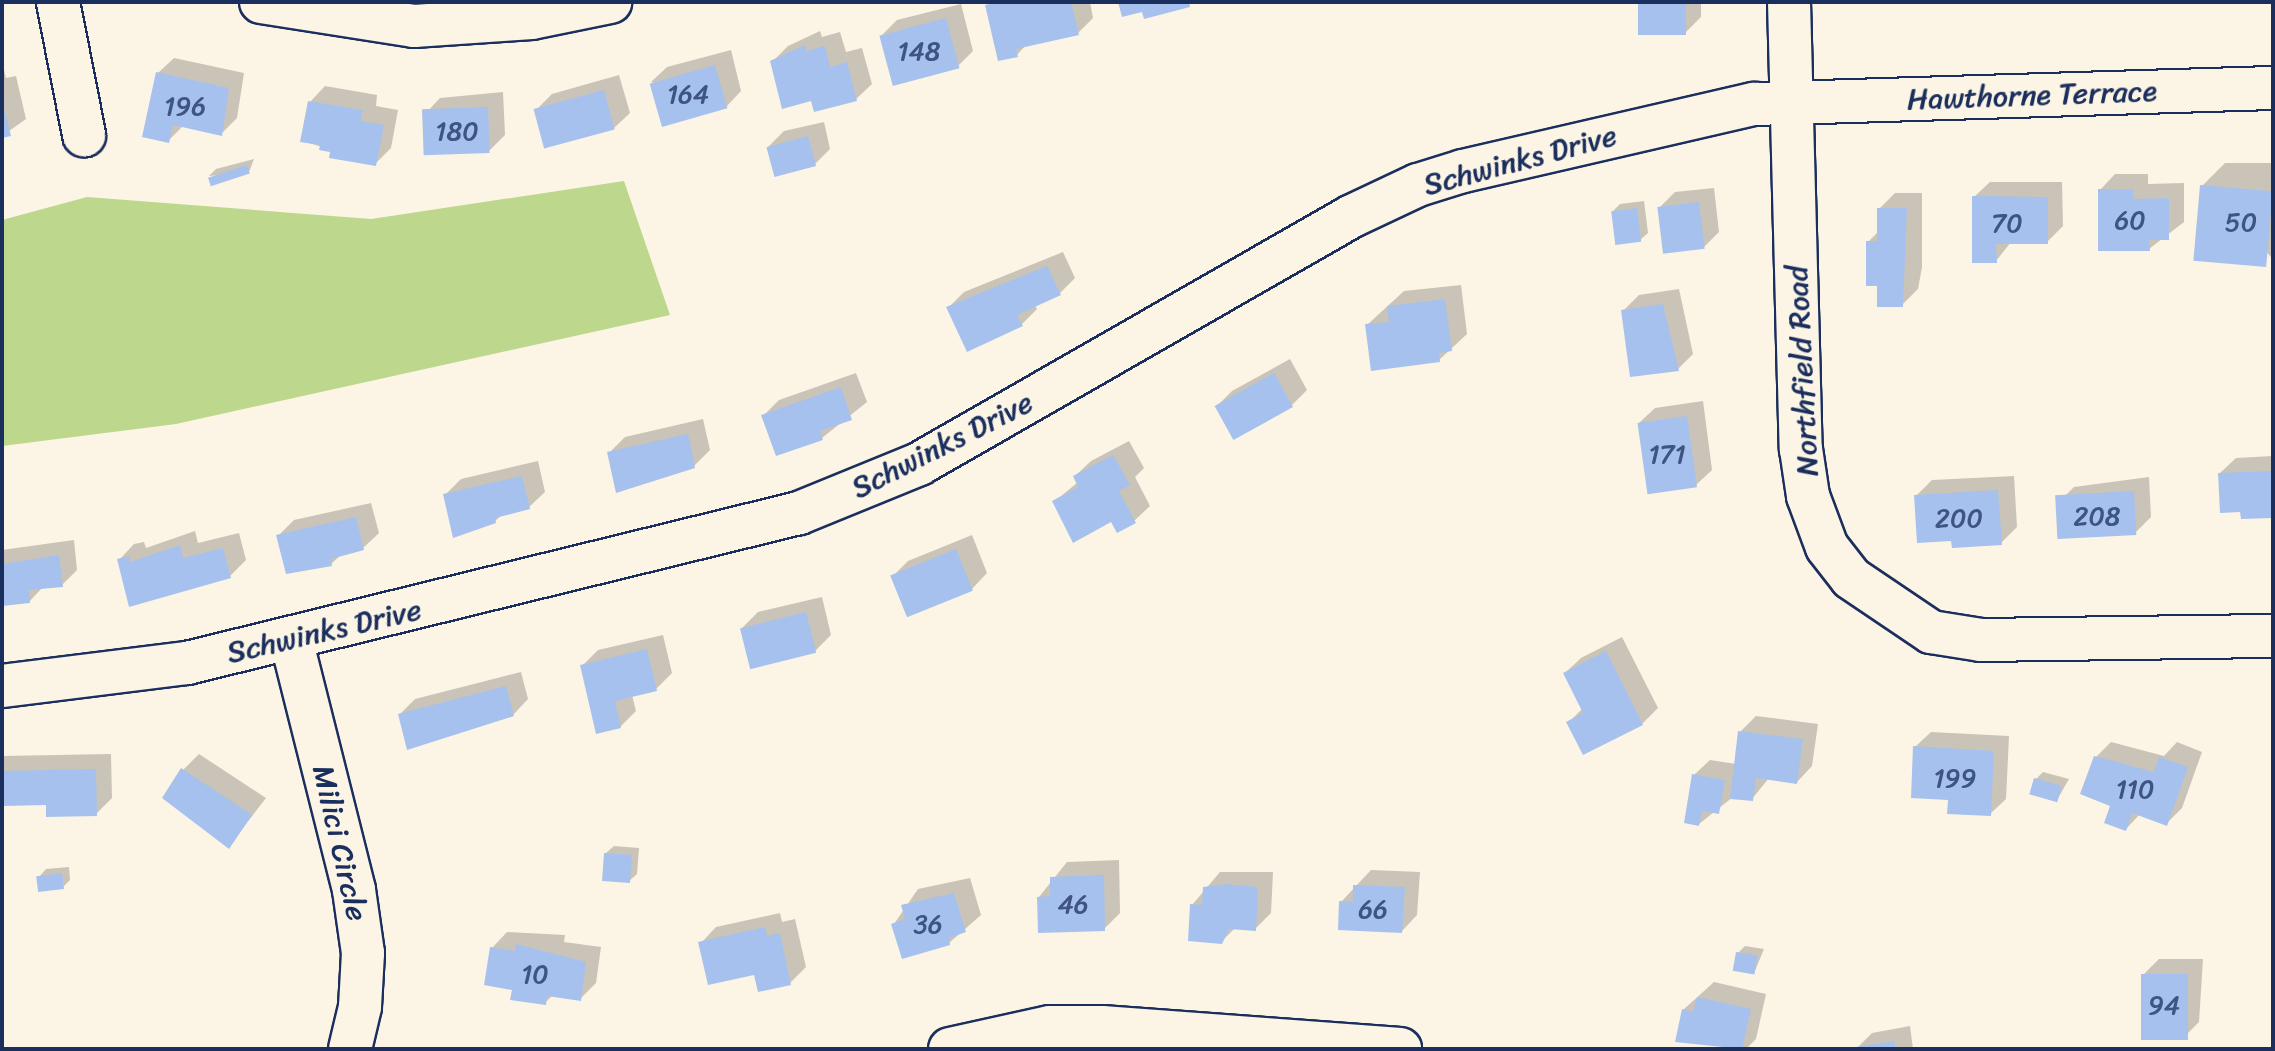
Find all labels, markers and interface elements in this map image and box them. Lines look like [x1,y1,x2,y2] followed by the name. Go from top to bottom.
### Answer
[897,36,941,68] house number: 148
[1906,73,2158,117] street label: Hawthorne Terrace
[667,79,709,111] house number: 164
[164,91,206,123] house number: 196
[435,116,479,148] house number: 180
[1419,117,1621,203] street label: Schwinks Drive
[2114,205,2146,237] house number: 60
[2225,207,2257,239] house number: 50
[1991,208,2023,240] house number: 70
[1778,265,1826,477] street label: Northfield Road
[845,384,1039,506] street label: Schwinks Drive
[1648,439,1686,471] house number: 171
[2073,501,2121,533] house number: 208
[1935,503,1983,535] house number: 200
[223,591,425,671] street label: Schwinks Drive
[305,762,375,924] street label: Milici Circle
[1933,763,1977,795] house number: 199
[2116,774,2154,806] house number: 110
[1057,889,1089,921] house number: 46
[1358,894,1388,926] house number: 66
[913,909,943,941] house number: 36
[521,959,549,991] house number: 10
[2148,990,2180,1022] house number: 94

